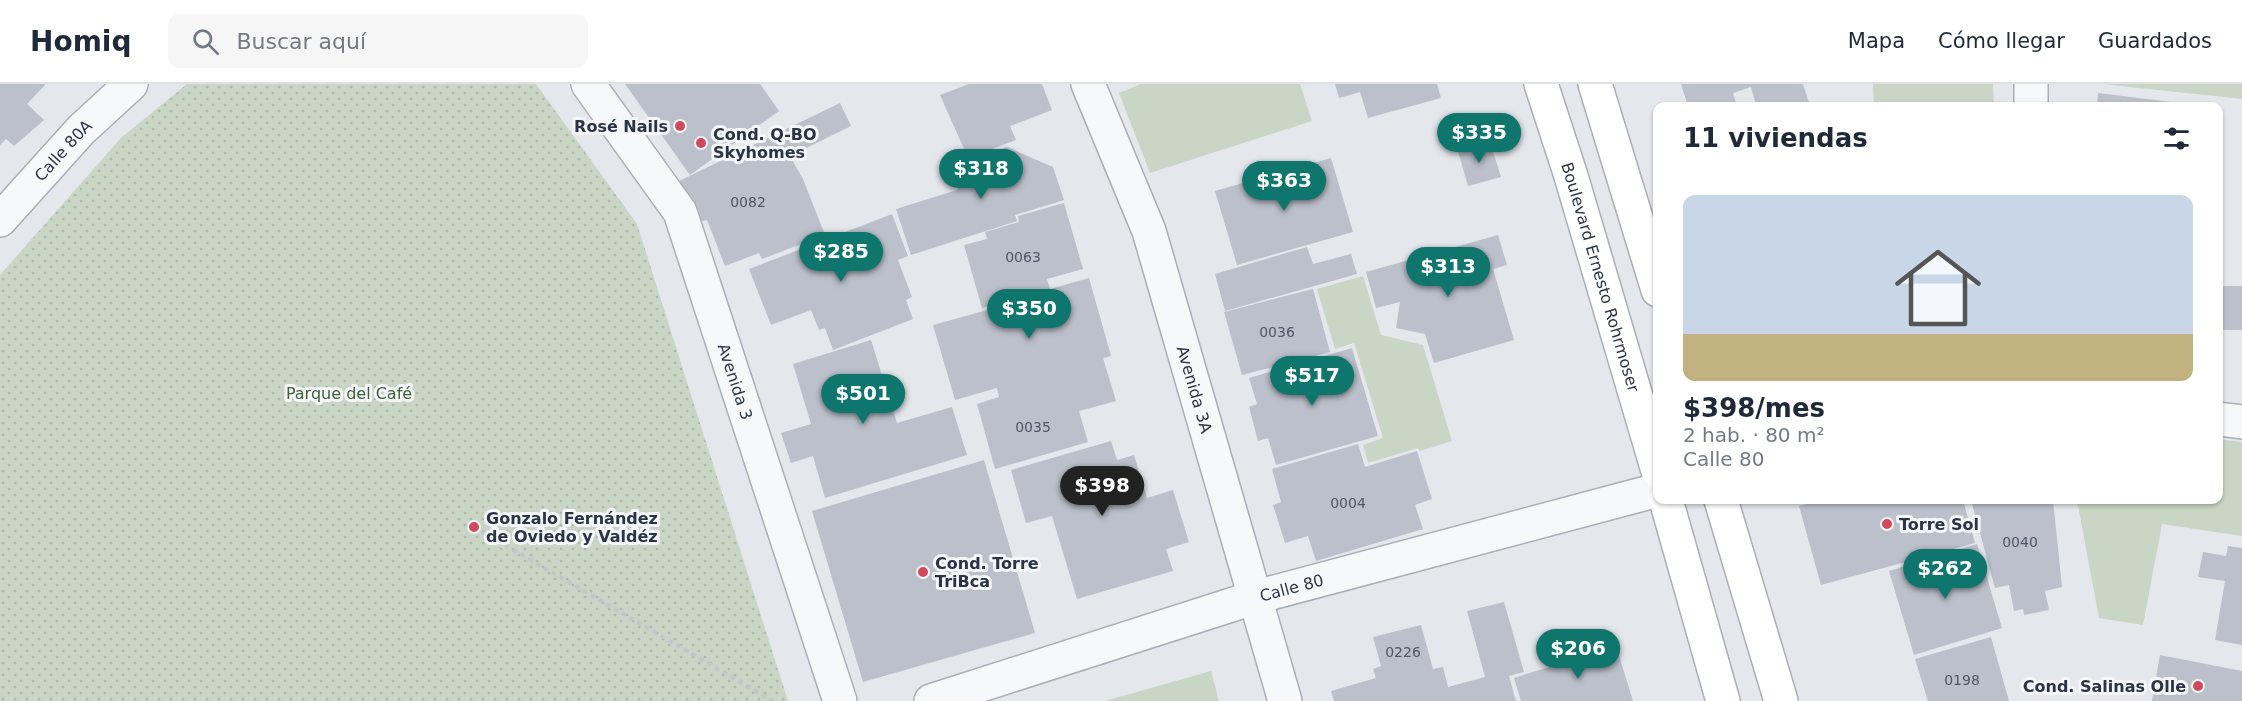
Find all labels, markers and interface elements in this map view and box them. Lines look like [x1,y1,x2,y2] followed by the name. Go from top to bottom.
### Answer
[168,14,588,68] search box
[30,25,132,58] text: Homiq
[189,25,222,58] icon: search
[237,29,366,54] text: Buscar aquí
[1848,29,1905,53] text: Mapa
[1938,29,2065,53] text: Cómo llegar
[2098,29,2212,53] text: Guardados
[1443,113,1515,164] pin: $335
[31,116,96,185] street label: Calle 80A
[574,117,668,136] place label: Rosé Nails
[673,119,687,133] marker: Rosé Nails
[1451,120,1507,144] text: $335
[2160,122,2193,155] icon: filters
[1683,123,1868,153] text: 11 viviendas
[713,125,817,162] place label: Cond. Q-BO Skyhomes
[694,136,708,150] marker: Cond. Q-BO Skyhomes
[945,149,1017,200] pin: $318
[953,156,1009,180] text: $318
[1557,160,1643,395] street label: Boulevard Ernesto Rohrmoser
[1248,161,1320,212] pin: $363
[1256,168,1312,192] text: $363
[730,194,766,210] house number: 0082
[805,232,877,283] pin: $285
[1884,234,1992,342] icon: home
[813,239,869,263] text: $285
[1412,247,1484,298] pin: $313
[1005,249,1041,265] house number: 0063
[1420,254,1476,278] text: $313
[993,289,1065,340] pin: $350
[1001,296,1057,320] text: $350
[1259,324,1295,340] house number: 0036
[714,341,756,422] street label: Avenida 3
[1173,344,1216,435] street label: Avenida 3A
[1276,356,1348,407] pin: $517
[1284,363,1340,387] text: $517
[827,374,899,425] pin: $501
[835,381,891,405] text: $501
[286,384,412,403] park label: Parque del Café
[1683,393,1825,423] text: $398/mes
[1015,419,1051,435] house number: 0035
[1683,423,1824,447] text: 2 hab. · 80 m²
[1683,447,1764,471] text: Calle 80
[1066,466,1138,517] pin: $398
[1074,473,1130,497] text: $398
[1330,495,1366,511] house number: 0004
[486,509,658,546] place label: Gonzalo Fernández de Oviedo y Valdéz
[1899,515,1979,534] place label: Torre Sol
[1880,517,1894,531] marker: Torre Sol
[467,520,481,534] marker: Gonzalo Fernández de Oviedo y Valdéz
[2002,534,2038,550] house number: 0040
[1909,549,1981,600] pin: $262
[935,554,1039,591] place label: Cond. Torre TriBca
[1917,556,1973,580] text: $262
[916,565,930,579] marker: Cond. Torre TriBca
[1258,570,1326,606] street label: Calle 80
[1542,629,1614,680] pin: $206
[1550,636,1606,660] text: $206
[1385,644,1421,660] house number: 0226
[1944,672,1980,688] house number: 0198
[2023,677,2186,696] place label: Cond. Salinas Olle
[2191,679,2205,693] marker: Cond. Salinas Olle

